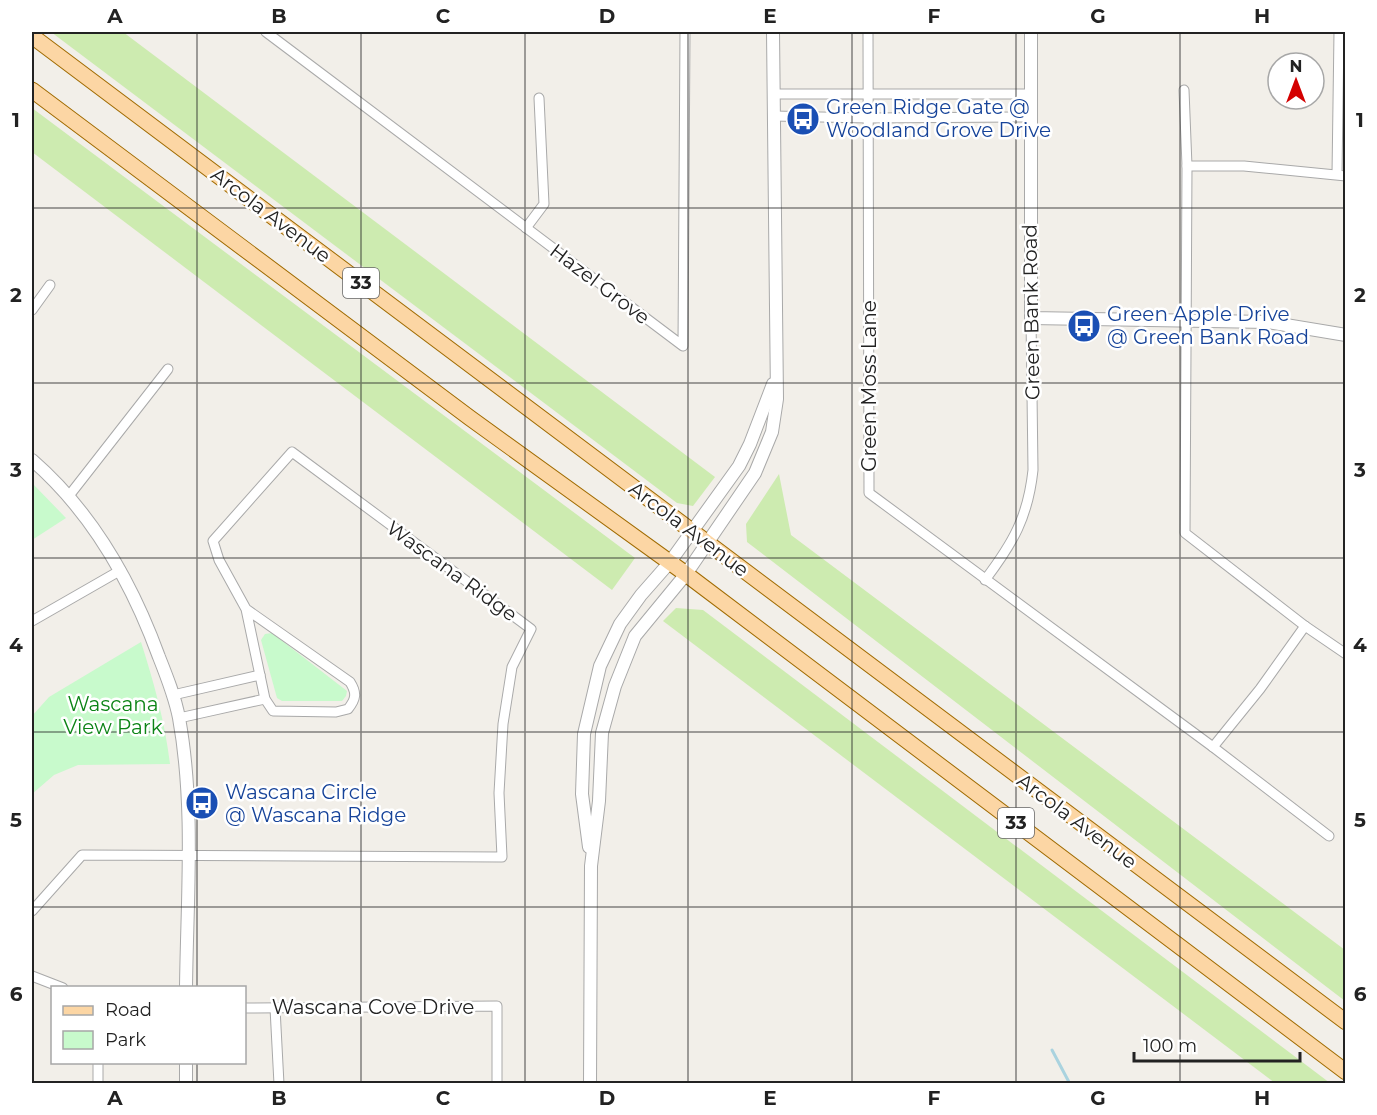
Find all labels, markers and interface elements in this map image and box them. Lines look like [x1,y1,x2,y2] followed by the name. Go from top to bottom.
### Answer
[106,4,123,28] text: A
[271,4,287,28] text: B
[436,4,451,28] text: C
[599,4,615,28] text: D
[763,4,777,28] text: E
[928,4,941,28] text: F
[1090,4,1106,28] text: G
[1254,4,1270,28] text: H
[1266,51,1326,111] north arrow
[1290,57,1302,76] text: N
[826,95,1051,142] place label: Green Ridge Gate @ Woodland Grove Drive
[785,101,821,137] bus stop icon: Green Ridge Gate @ Woodland Grove Drive
[12,108,20,132] text: 1
[1356,108,1364,132] text: 1
[206,162,336,268] street label: Arcola Avenue
[1017,224,1045,400] street label: Green Bank Road
[545,239,655,329] street label: Hazel Grove
[343,268,379,298] road number: 33
[10,283,22,307] text: 2
[1354,283,1366,307] text: 2
[857,300,881,472] street label: Green Moss Lane
[1107,302,1309,349] place label: Green Apple Drive @ Green Bank Road
[1066,308,1102,344] bus stop icon: Green Apple Drive @ Green Bank Road
[9,458,22,482] text: 3
[1353,458,1366,482] text: 3
[624,476,754,582] street label: Arcola Avenue
[382,516,522,626] street label: Wascana Ridge
[9,633,23,657] text: 4
[1353,633,1367,657] text: 4
[63,692,163,739] park label: Wascana View Park
[1012,768,1142,874] street label: Arcola Avenue
[225,780,406,827] place label: Wascana Circle @ Wascana Ridge
[184,785,220,821] bus stop icon: Wascana Circle @ Wascana Ridge
[10,808,22,832] text: 5
[998,808,1034,838] road number: 33
[1354,808,1366,832] text: 5
[10,982,23,1006] text: 6
[1354,982,1367,1006] text: 6
[51,986,246,1064] legend
[272,995,474,1019] street label: Wascana Cove Drive
[105,999,152,1021] text: Road
[1134,1025,1300,1063] scale bar
[105,1029,146,1051] text: Park
[1143,1035,1197,1057] text: 100 m
[106,1086,123,1110] text: A
[271,1086,287,1110] text: B
[436,1086,451,1110] text: C
[599,1086,615,1110] text: D
[763,1086,777,1110] text: E
[928,1086,941,1110] text: F
[1090,1086,1106,1110] text: G
[1254,1086,1270,1110] text: H

